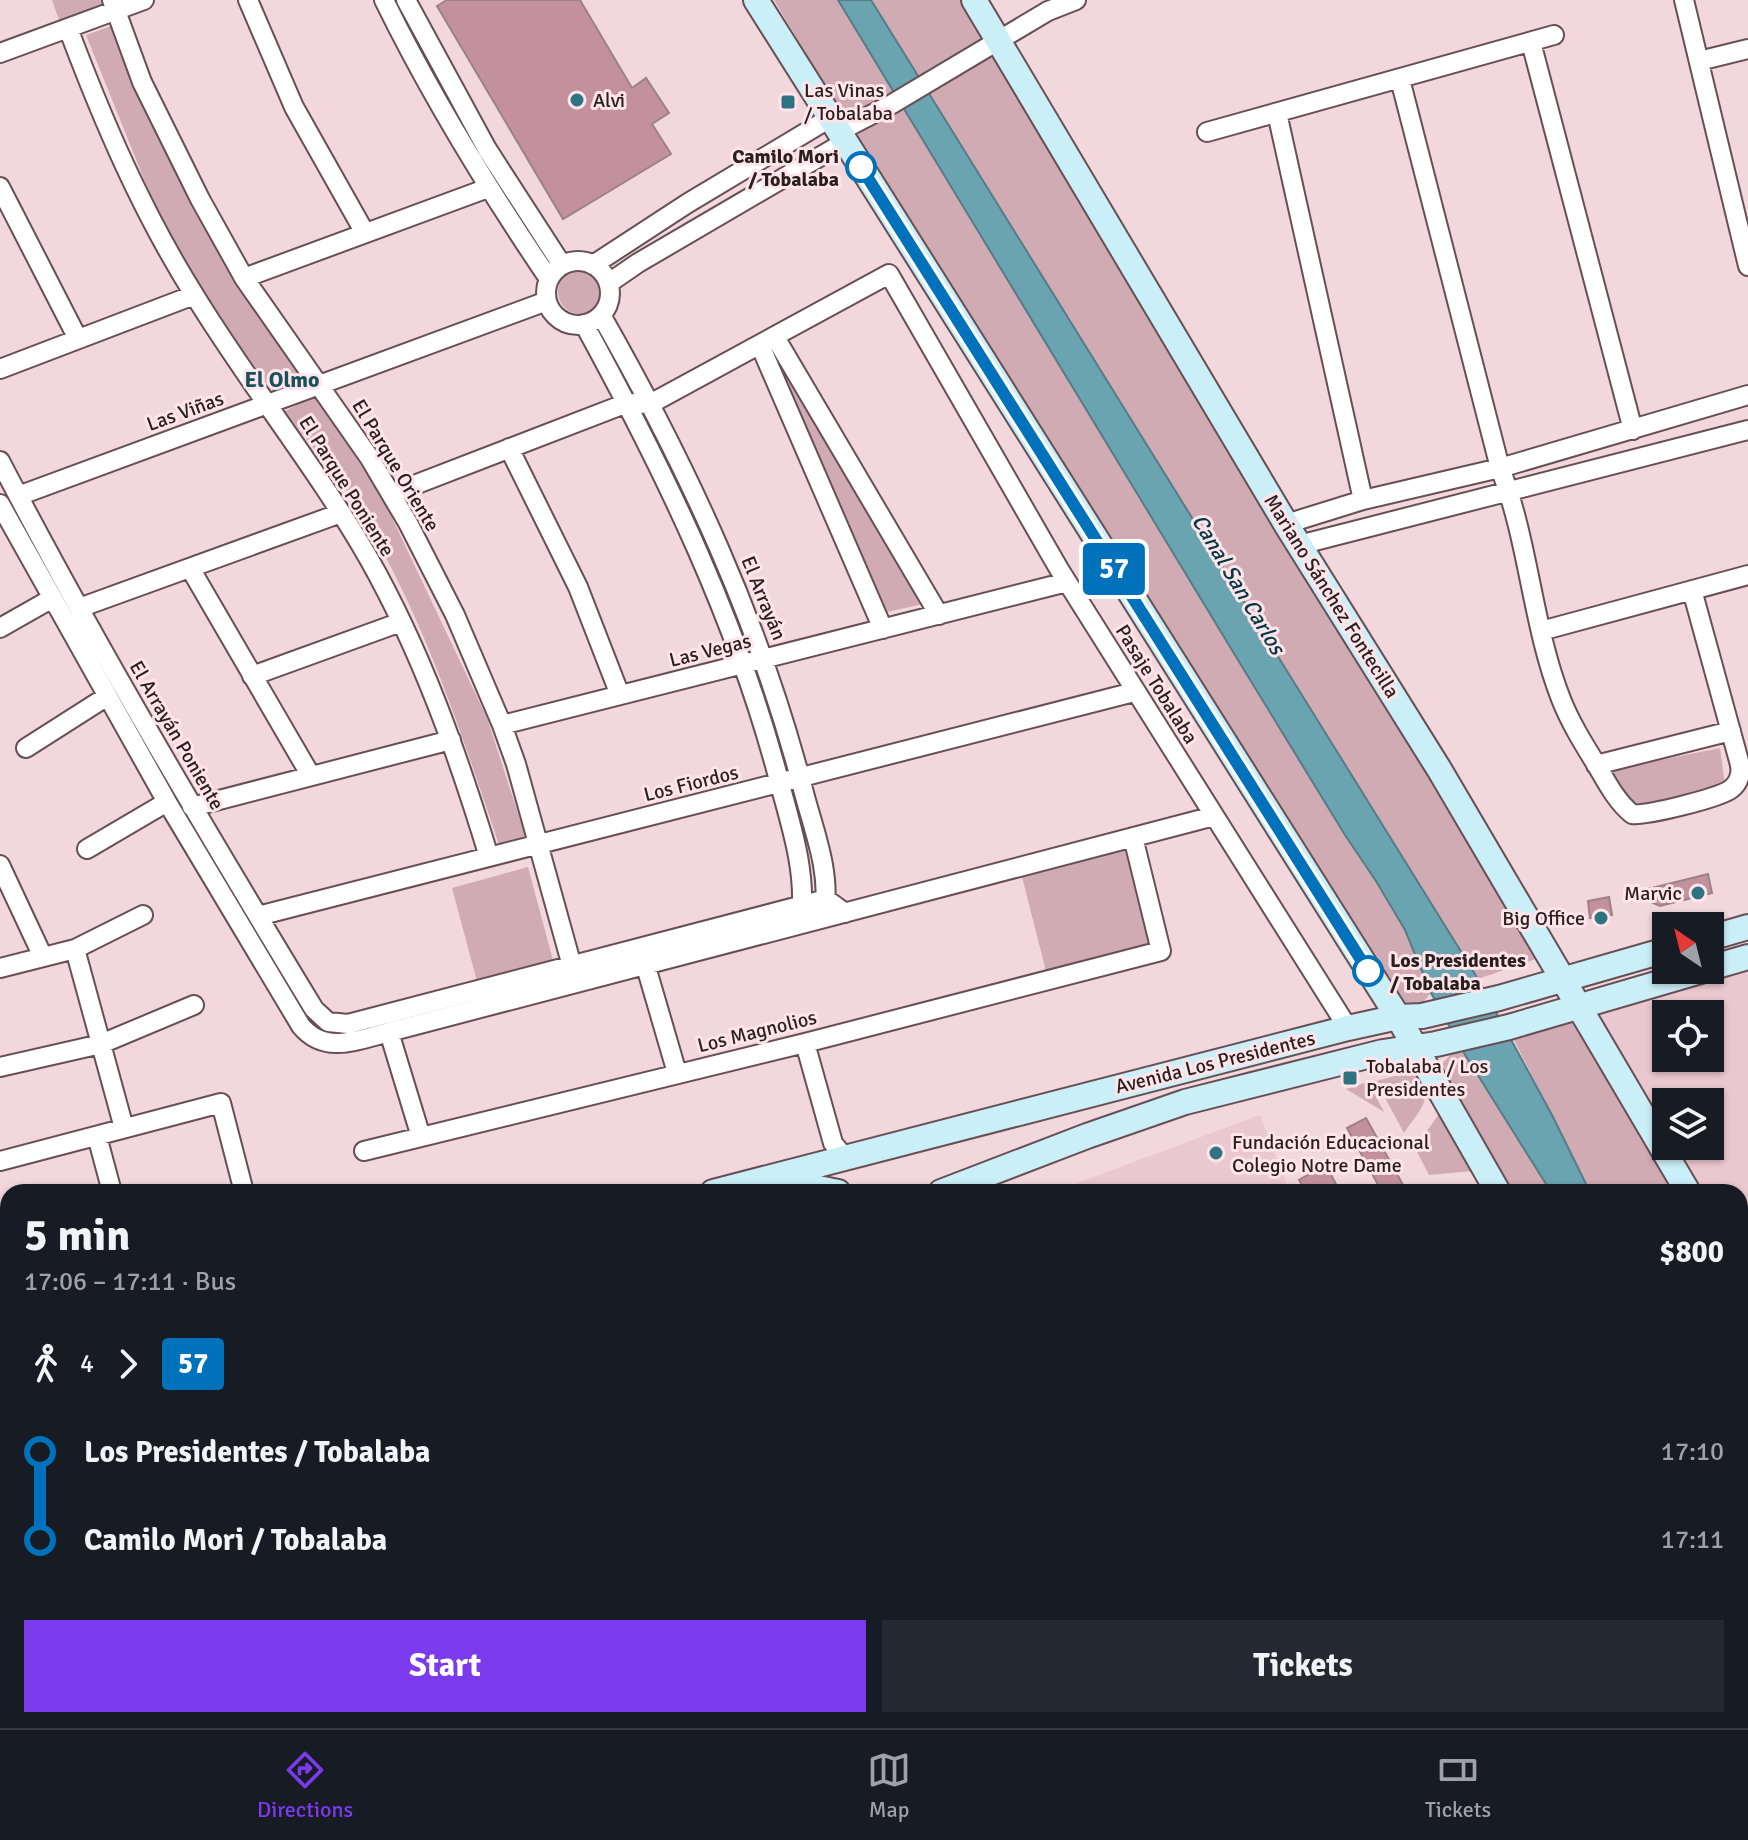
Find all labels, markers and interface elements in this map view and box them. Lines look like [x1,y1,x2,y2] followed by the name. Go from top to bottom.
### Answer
[804,78,893,126] place label: Las Vinas / Tobalaba
[593,88,625,113] place label: Alvi
[568,91,586,109] marker: Alvi
[779,93,797,111] marker: Las Vinas / Tobalaba
[732,144,839,192] place label: Camilo Mori / Tobalaba
[846,152,876,182] marker: Camilo Mori / Tobalaba
[244,366,320,393] district label: El Olmo
[143,386,227,437] street label: Las Viñas
[346,395,445,536] street label: El Parque Oriente
[293,411,400,561] street label: El Parque Poniente
[1258,490,1405,703] street label: Mariano Sánchez Fontecilla
[1186,509,1292,661] water label: Canal San Carlos
[1078,543,1150,595] line badge: 57
[1099,552,1129,586] text: 57
[735,553,792,644] street label: El Arrayán
[1110,620,1203,749] street label: Pasaje Tobalaba
[667,628,754,673] street label: Las Vegas
[124,656,229,814] street label: El Arrayán Poniente
[641,760,741,807] street label: Los Fiordos
[1624,881,1682,906] place label: Marvic
[1689,884,1707,902] marker: Marvic
[1502,906,1585,931] place label: Big Office
[1592,909,1610,927] marker: Big Office
[1652,912,1724,984] north arrow
[1652,912,1724,1160] map controls
[1390,948,1526,996] place label: Los Presidentes / Tobalaba
[1353,956,1383,986] marker: Los Presidentes / Tobalaba
[1652,1000,1724,1072] button: locate
[695,1005,820,1058] street label: Los Magnolios
[1113,1025,1318,1099] street label: Avenida Los Presidentes
[1366,1054,1489,1102] place label: Tobalaba / Los Presidentes
[1341,1069,1359,1087] marker: Tobalaba / Los Presidentes
[1652,1088,1724,1160] button: layers
[1232,1130,1430,1178] place label: Fundación Educacional Colegio Notre Dame
[1207,1144,1225,1162] marker: Fundación Educacional Colegio Notre Dame
[24,1209,130,1263] text: 5 min
[1659,1234,1724,1271] text: $800
[24,1266,236,1298] text: 17:06 – 17:11 · Bus
[24,1342,68,1386] icon: walk
[106,1342,150,1386] icon: forward
[178,1347,208,1381] text: 57
[80,1348,94,1380] text: 4
[84,1434,430,1471] text: Los Presidentes / Tobalaba
[1661,1436,1724,1468] text: 17:10
[84,1522,387,1559] text: Camilo Mori / Tobalaba
[1661,1524,1724,1556] text: 17:11
[24,1620,866,1712] button: Start
[882,1620,1724,1712] button: Tickets
[257,1748,353,1823] tab: Directions
[867,1748,911,1823] tab: Map
[1425,1748,1491,1823] tab: Tickets

